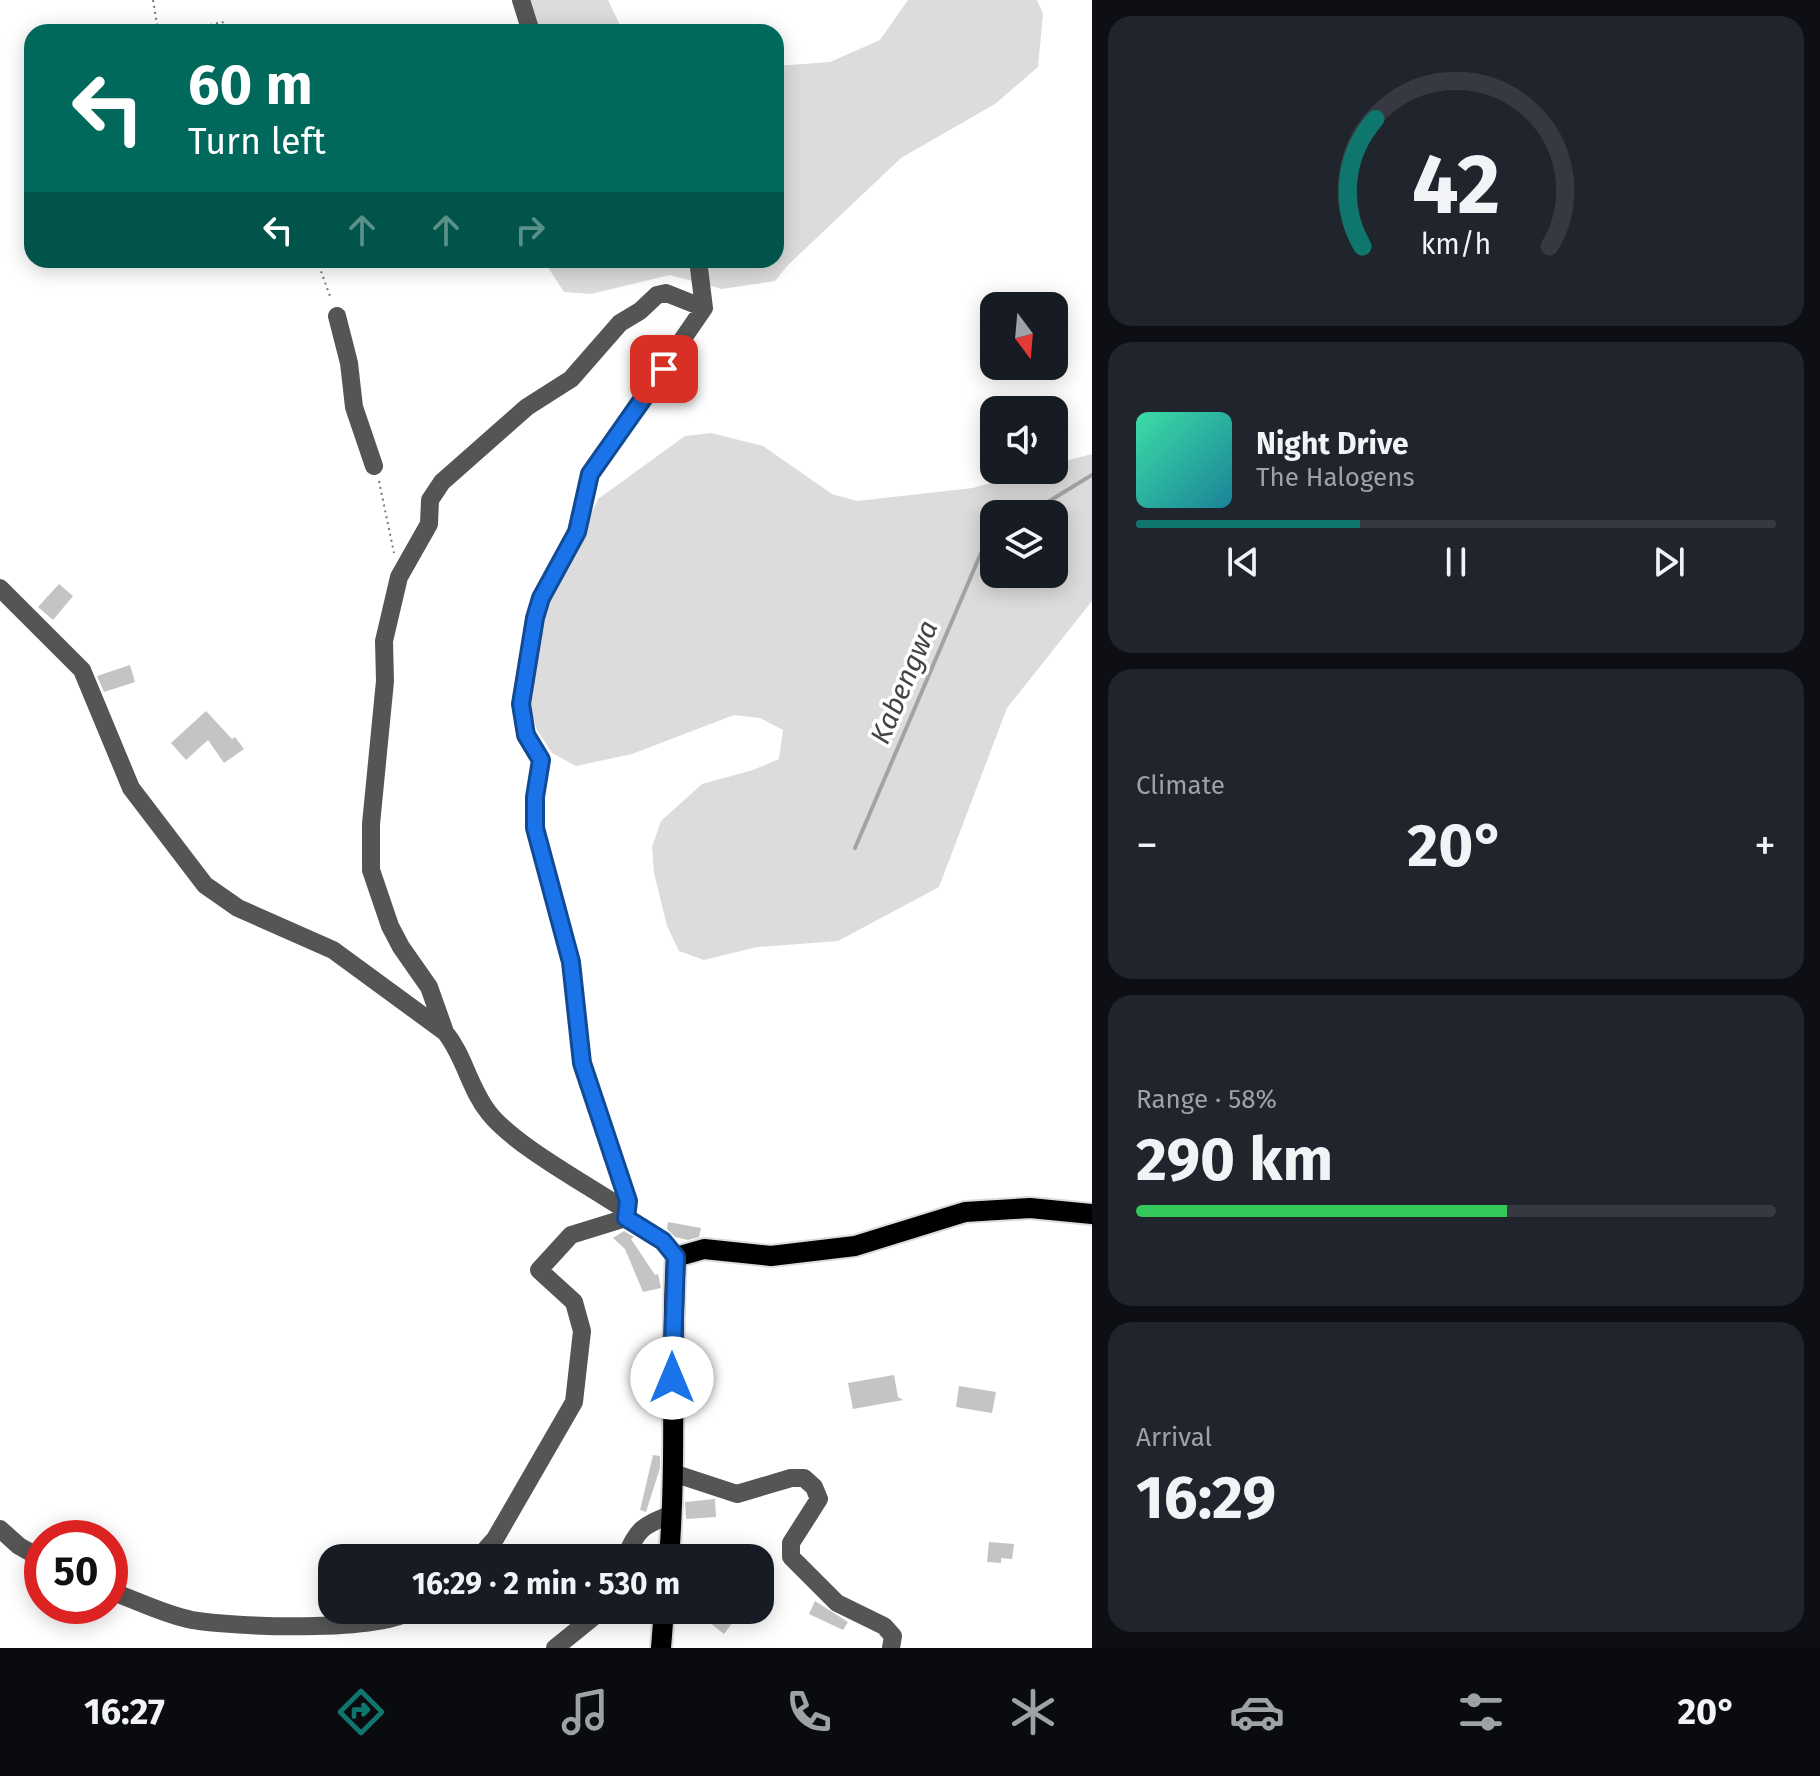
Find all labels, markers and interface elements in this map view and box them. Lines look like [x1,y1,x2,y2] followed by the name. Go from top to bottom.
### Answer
[188,52,313,119] text: 60 m
[56,56,160,160] icon: left
[188,120,326,164] text: Turn left
[1412,135,1500,235] text: 42
[256,208,300,252] icon: left
[340,208,384,252] icon: ahead
[424,208,468,252] icon: ahead
[508,208,552,252] icon: right
[1421,227,1491,262] text: km/h
[980,292,1068,380] north arrow
[980,292,1068,588] map controls
[630,335,698,403] pin
[642,347,686,391] icon: arrive
[980,396,1068,484] button: sound
[1256,426,1409,462] text: Night Drive
[1256,462,1415,493] text: The Halogens
[980,500,1068,588] button: layers
[1221,540,1265,584] icon: previous
[1434,540,1478,584] icon: pause
[1647,540,1691,584] icon: next
[863,615,945,749] water label: Kabengwa
[1136,770,1225,801] text: Climate
[1407,810,1505,882] text: 20°
[1136,819,1158,872] text: −
[1754,819,1776,872] text: +
[1136,1084,1277,1115] text: Range · 58%
[1136,1124,1333,1196] text: 290 km
[630,1336,714,1420] position arrow
[1136,1422,1212,1453] text: Arrival
[1136,1462,1276,1534] text: 16:29
[24,1520,128,1624] speed limit sign: 50
[412,1566,680,1602] text: 16:29 · 2 min · 530 m
[333,1684,389,1740] icon: directions
[557,1684,613,1740] icon: music
[781,1684,837,1740] icon: phone
[1005,1684,1061,1740] icon: climate
[1229,1684,1285,1740] icon: car
[1453,1684,1509,1740] icon: filters
[84,1690,165,1734] text: 16:27
[1677,1690,1736,1734] text: 20°

